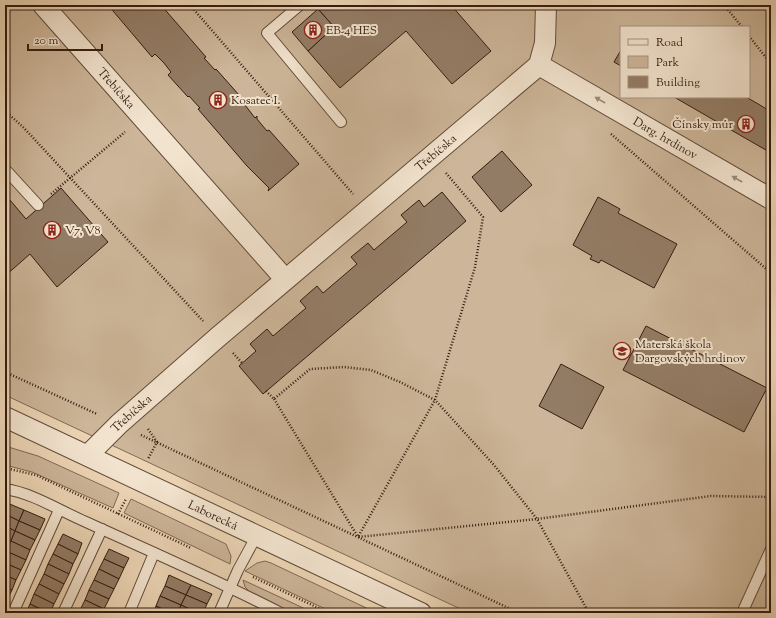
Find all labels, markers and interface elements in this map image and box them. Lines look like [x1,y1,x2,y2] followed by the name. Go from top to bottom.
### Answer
[303,20,323,40] building icon: EB-4 HES
[326,22,377,40] place label: EB-4 HES
[28,26,102,52] scale bar
[620,26,750,98] legend
[34,32,59,50] text: 20 m
[656,34,683,52] text: Road
[656,54,679,72] text: Park
[93,64,139,114] street label: Třebíčska
[656,74,700,92] text: Building
[208,90,228,110] building icon: Kosatec I.
[231,92,281,110] place label: Kosatec I.
[594,97,606,104] one-way arrow
[629,113,701,165] street label: Darg. hrdinov
[736,114,756,134] building icon: Čínsky múr
[672,116,733,134] place label: Čínsky múr
[412,130,461,176] street label: Třebíčska
[731,176,743,183] one-way arrow
[42,220,62,240] building icon: V7, V8
[65,222,100,240] place label: V7, V8
[635,336,746,368] place label: Materská škola Dargovských hrdinov
[612,341,632,361] school or university icon: Materská škola Dargovských hrdinov
[107,391,157,437] street label: Třebíčska
[185,496,241,536] street label: Laborecká

